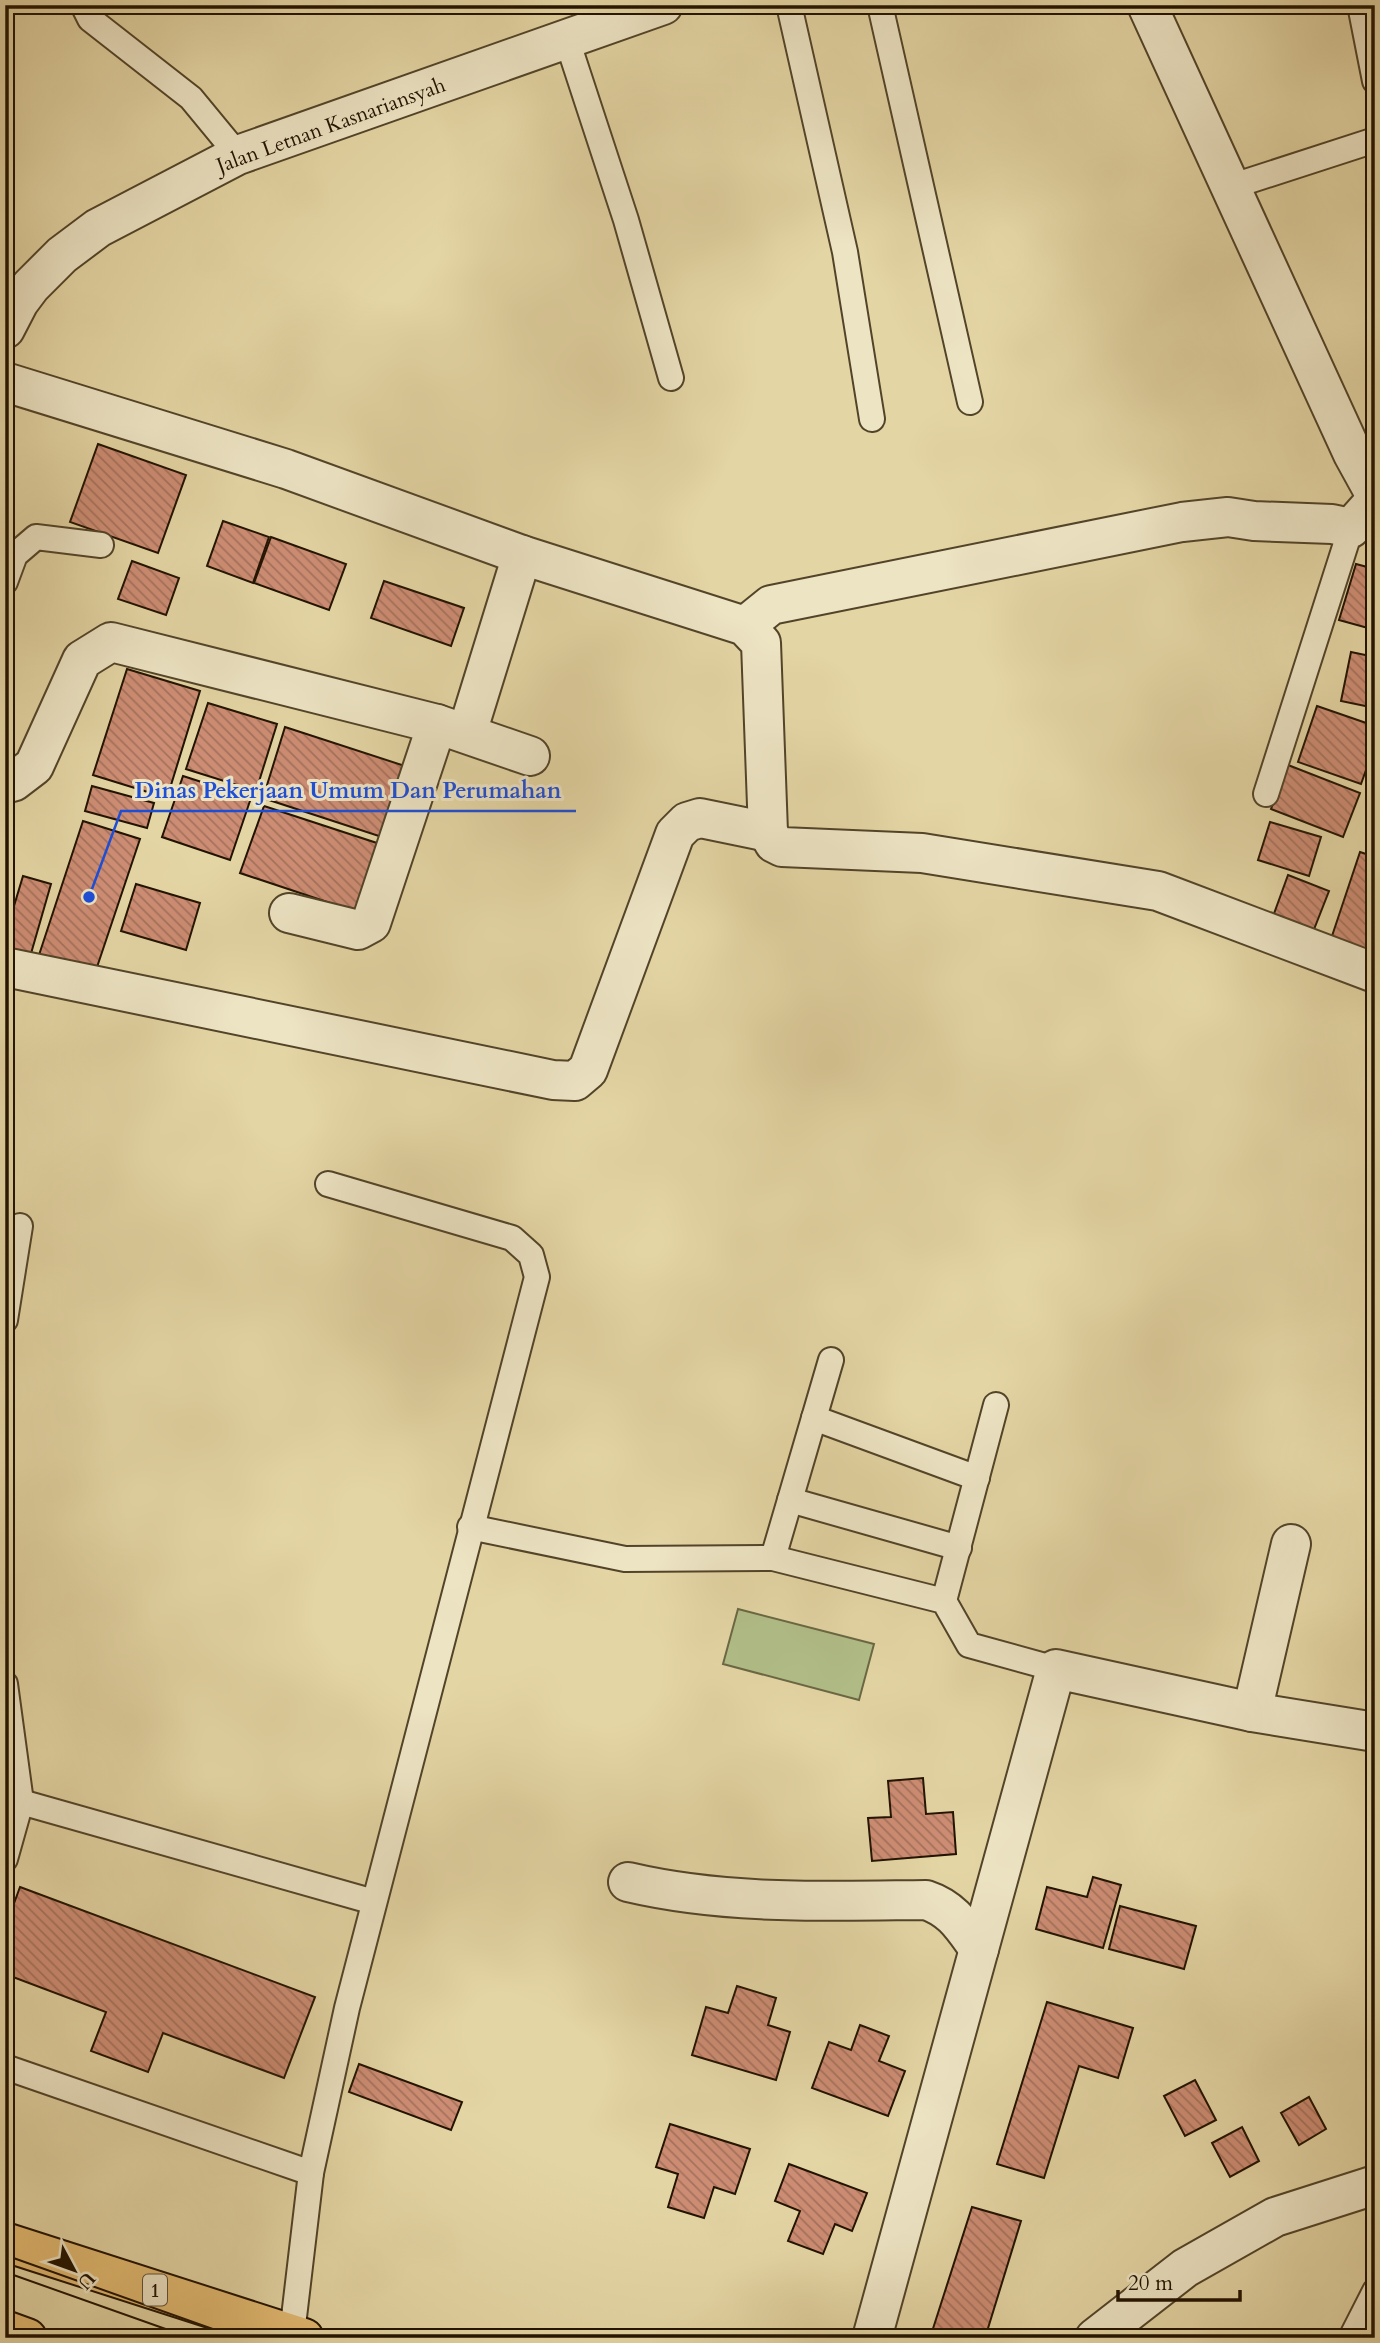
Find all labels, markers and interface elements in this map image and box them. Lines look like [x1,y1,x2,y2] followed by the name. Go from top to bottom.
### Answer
[210,70,450,181] street label: Jalan Letnan Kasnariansyah
[121,767,576,811] callout: Dinas Pekerjaan Umum Dan Perumahan
[134,775,562,806] text: Dinas Pekerjaan Umum Dan Perumahan
[38,2234,108,2304] north arrow
[1118,2259,1240,2303] scale bar
[71,2266,101,2295] text: U
[1128,2269,1173,2298] text: 20 m
[143,2274,167,2306] road number: 1

